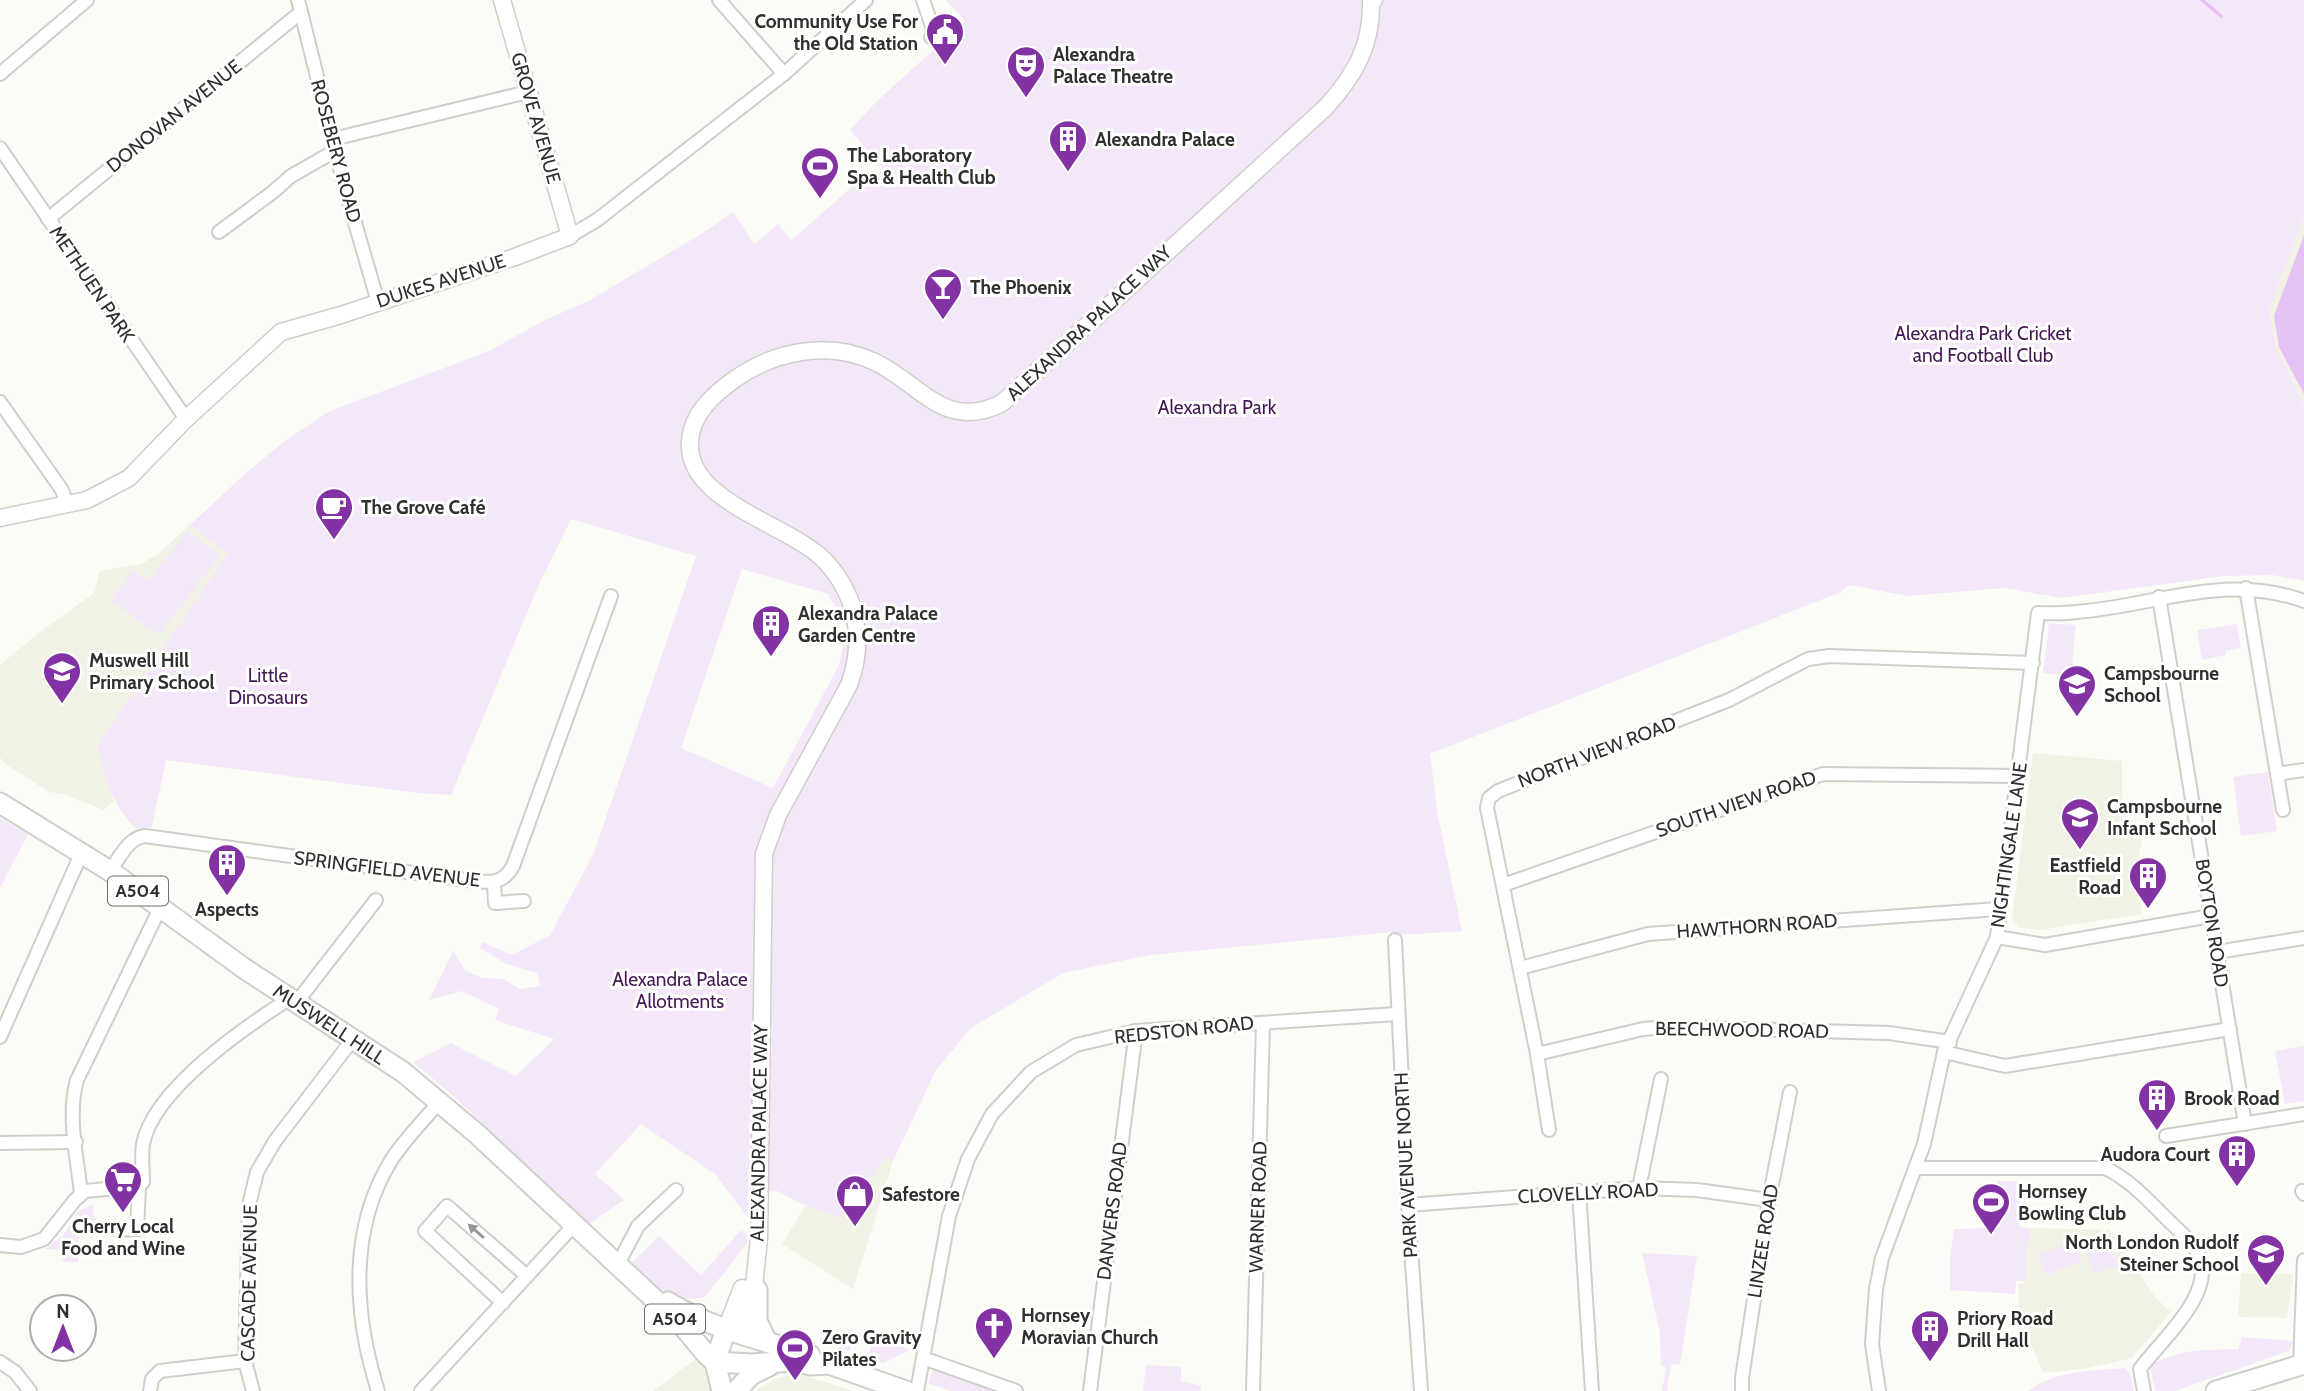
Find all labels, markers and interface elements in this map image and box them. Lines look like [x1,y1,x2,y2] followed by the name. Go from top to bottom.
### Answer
[754,10,919,55] place label: Community Use For the Old Station
[924,11,966,66] public building icon: Community Use For the Old Station
[1053,43,1173,88] place label: Alexandra Palace Theatre
[1005,44,1047,99] theatre icon: Alexandra Palace Theatre
[506,50,566,186] street label: GROVE AVENUE
[102,55,246,177] street label: DONOVAN AVENUE
[306,77,366,225] street label: ROSEBERY ROAD
[1047,118,1089,173] building icon: Alexandra Palace
[1095,128,1235,151] place label: Alexandra Palace
[847,144,996,189] place label: The Laboratory Spa & Health Club
[799,145,841,200] sports icon: The Laboratory Spa & Health Club
[45,221,140,347] street label: METHUEN PARK
[1002,240,1176,405] street label: ALEXANDRA PALACE WAY
[373,249,509,313] street label: DUKES AVENUE
[922,266,964,321] bar icon: The Phoenix
[970,276,1072,299] place label: The Phoenix
[1894,322,2072,367] park label: Alexandra Park Cricket and Football Club
[1158,396,1277,419] park label: Alexandra Park
[313,486,355,541] cafe icon: The Grove Café
[361,496,486,519] place label: The Grove Café
[798,602,938,647] place label: Alexandra Palace Garden Centre
[750,603,792,658] building icon: Alexandra Palace Garden Centre
[89,649,215,694] place label: Muswell Hill Primary School
[41,650,83,705] school or university icon: Muswell Hill Primary School
[2104,662,2219,707] place label: Campsbourne School
[2056,663,2098,718] school or university icon: Campsbourne School
[228,664,308,709] park label: Little Dinosaurs
[1515,711,1680,793] street label: NORTH VIEW ROAD
[1986,761,2032,929] street label: NIGHTINGALE LANE
[1653,766,1819,842] street label: SOUTH VIEW ROAD
[2107,795,2222,840] place label: Campsbourne Infant School
[2059,796,2101,851] school or university icon: Campsbourne Infant School
[206,842,248,897] building icon: Aspects
[292,846,482,892] street label: SPRINGFIELD AVENUE
[2049,854,2121,899] place label: Eastfield Road
[2127,855,2169,910] building icon: Eastfield Road
[2191,857,2234,989] street label: BOYTON ROAD
[108,876,168,906] road number: A504
[195,898,259,921] place label: Aspects
[1676,909,1838,943] street label: HAWTHORN ROAD
[612,968,748,1013] park label: Alexandra Palace Allotments
[269,979,390,1069] street label: MUSWELL HILL
[1113,1011,1255,1049] street label: REDSTON ROAD
[1655,1017,1829,1043] street label: BEECHWOOD ROAD
[746,1024,772,1242] street label: ALEXANDRA PALACE WAY
[1390,1072,1422,1258] street label: PARK AVENUE NORTH
[2136,1077,2178,1132] building icon: Brook Road
[2184,1087,2280,1110] place label: Brook Road
[2216,1133,2258,1188] building icon: Audora Court
[1092,1140,1132,1281] street label: DANVERS ROAD
[1244,1141,1272,1273] street label: WARNER ROAD
[2101,1143,2210,1166] place label: Audora Court
[102,1159,144,1214] supermarket icon: Cherry Local Food and Wine
[834,1173,876,1228] shop icon: Safestore
[1517,1178,1659,1208] street label: CLOVELLY ROAD
[2018,1180,2126,1225] place label: Hornsey Bowling Club
[1970,1181,2012,1236] sports icon: Hornsey Bowling Club
[1743,1182,1783,1300] street label: LINZEE ROAD
[882,1183,960,1206] place label: Safestore
[236,1204,262,1362] street label: CASCADE AVENUE
[61,1215,185,1260] place label: Cherry Local Food and Wine
[467,1223,485,1239] one-way arrow
[2065,1231,2240,1276] place label: North London Rudolf Steiner School
[2245,1232,2287,1287] school or university icon: North London Rudolf Steiner School
[28,1293,98,1363] north arrow
[56,1300,70,1323] text: N
[645,1304,705,1334] road number: A504
[1021,1304,1159,1349] place label: Hornsey Moravian Church
[973,1305,1015,1360] church icon: Hornsey Moravian Church
[1957,1307,2053,1352] place label: Priory Road Drill Hall
[1909,1308,1951,1363] building icon: Priory Road Drill Hall
[822,1326,922,1371] place label: Zero Gravity Pilates
[774,1327,816,1382] sports icon: Zero Gravity Pilates

